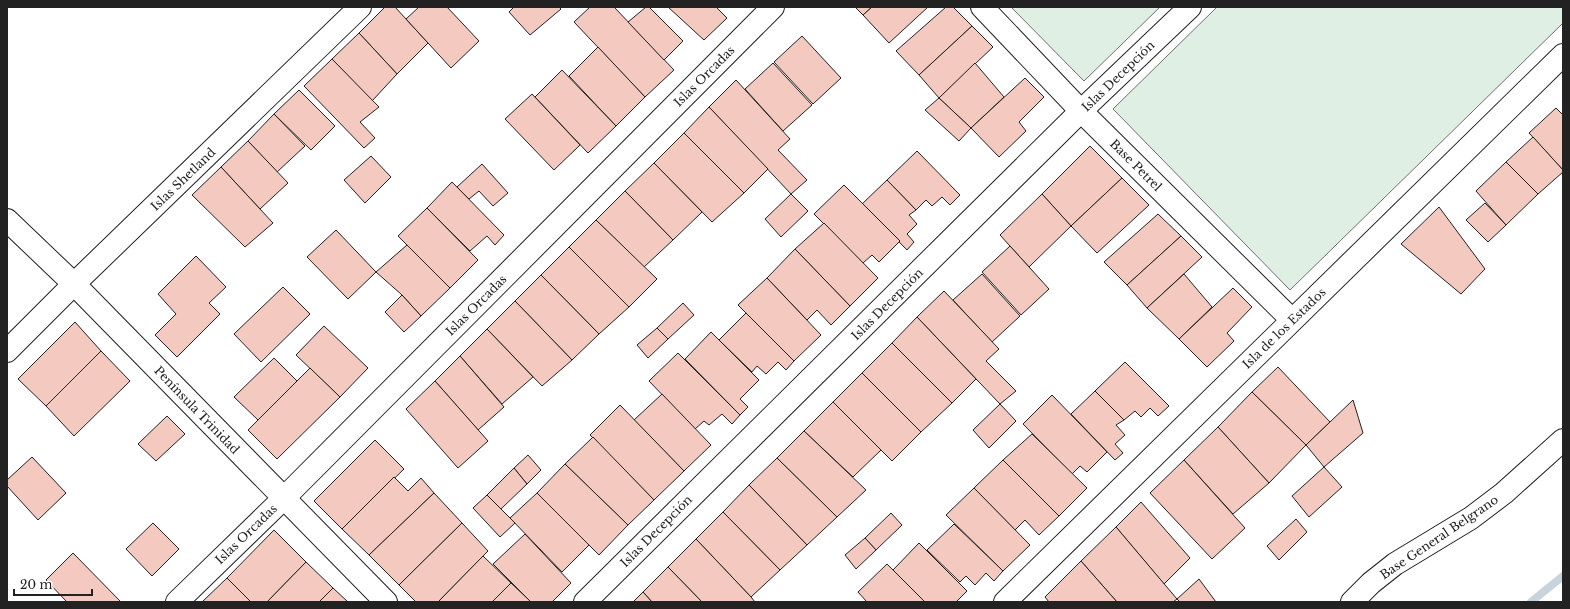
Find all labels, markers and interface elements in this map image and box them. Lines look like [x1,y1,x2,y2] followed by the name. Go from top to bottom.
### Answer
[1078,37,1158,115] street label: Islas Decepción
[670,42,738,110] street label: Islas Orcadas
[1107,136,1165,194] street label: Base Petrel
[148,144,218,214] street label: Islas Shetland
[848,265,926,343] street label: Islas Decepción
[442,271,510,339] street label: Islas Orcadas
[1239,284,1329,372] street label: Isla de los Estados
[151,363,243,457] street label: Península Trinidad
[617,492,695,570] street label: Islas Decepción
[1377,492,1501,582] street label: Base General Belgrano
[212,501,280,567] street label: Islas Orcadas
[14,571,92,597] scale bar
[20,577,52,592] text: 20 m

